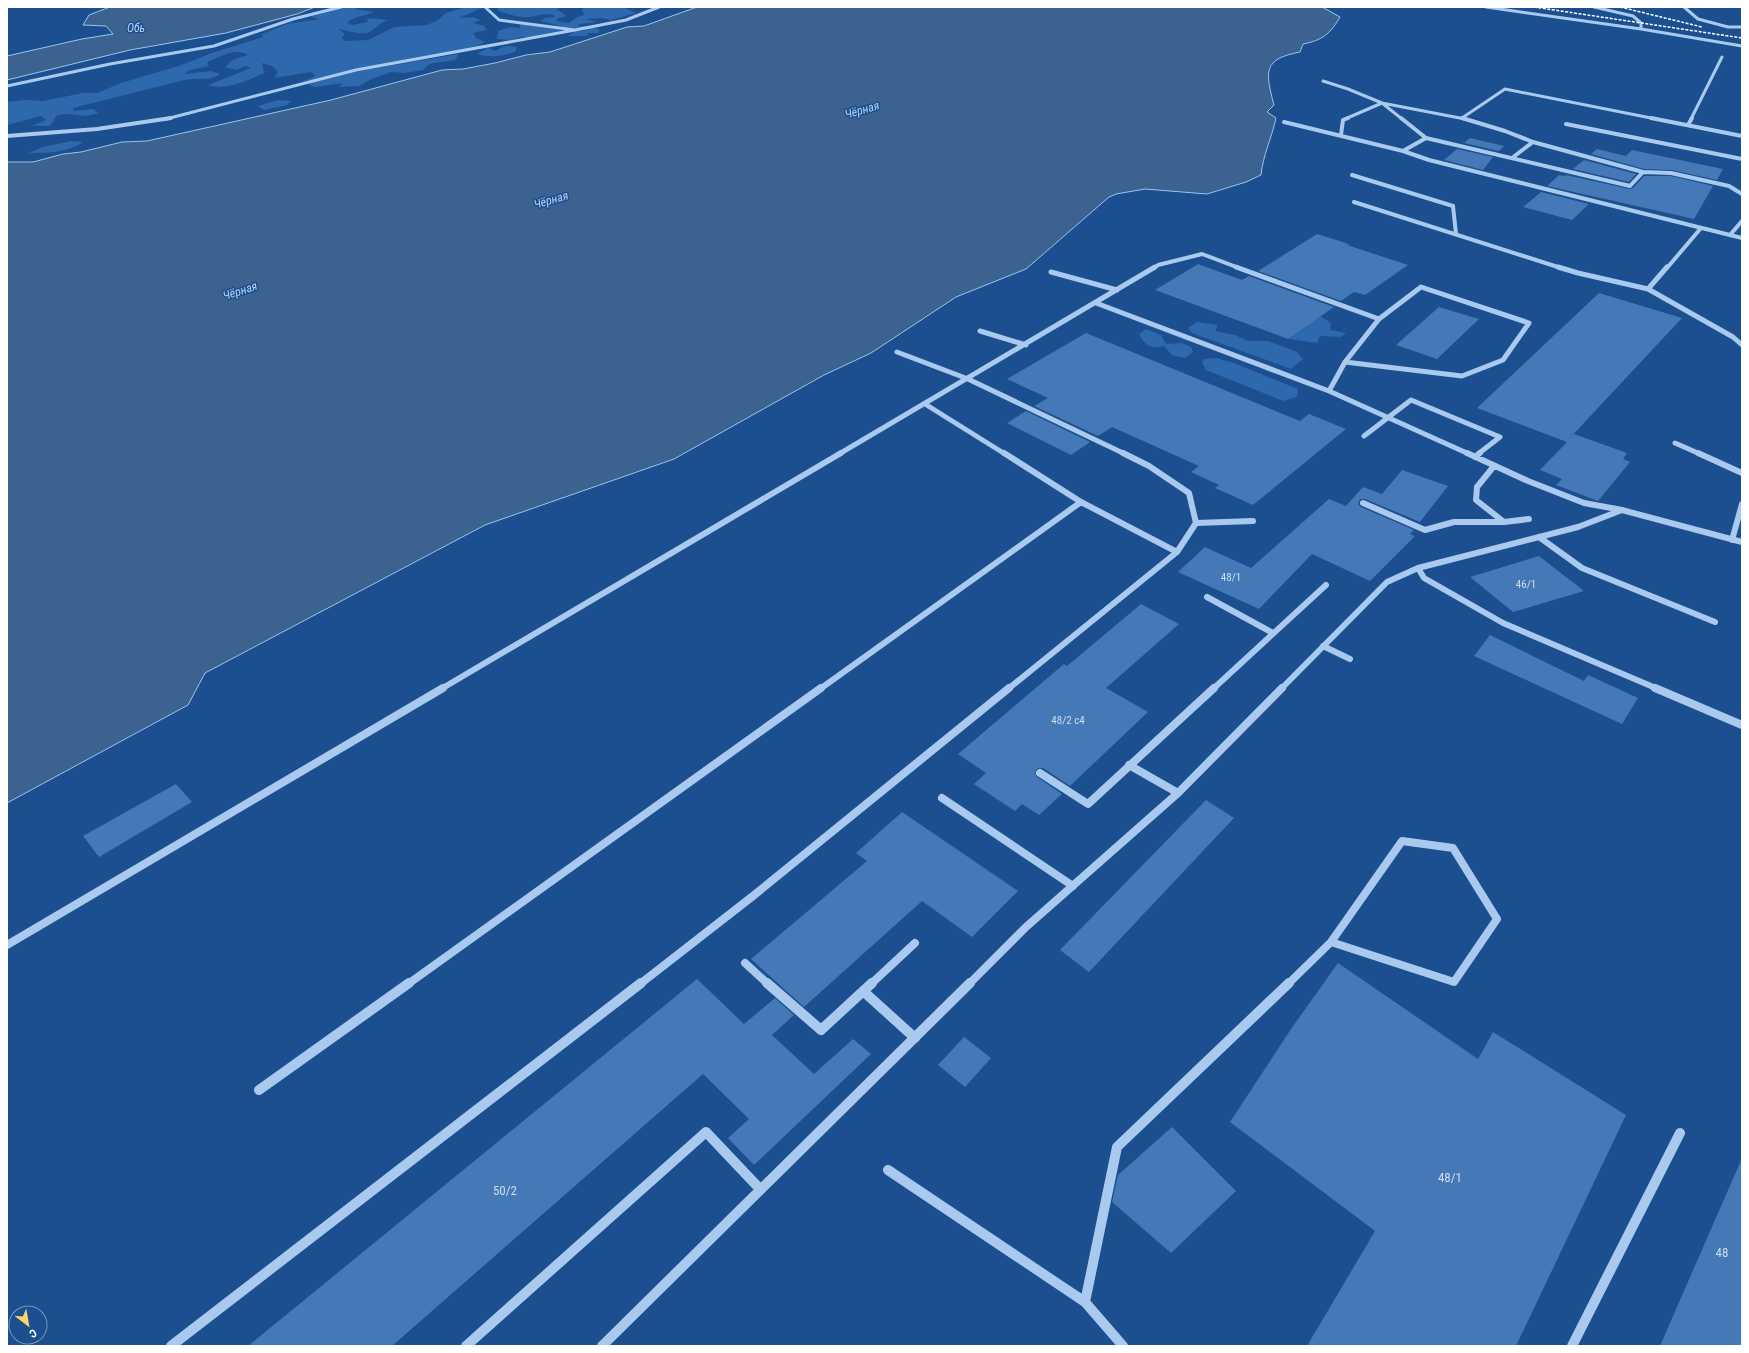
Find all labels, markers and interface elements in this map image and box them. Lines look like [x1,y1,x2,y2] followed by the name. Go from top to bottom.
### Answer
[127,21,145,35] water label: Обь
[843,98,881,122] water label: Чёрная
[532,188,570,212] water label: Чёрная
[221,279,259,303] water label: Чёрная
[1221,571,1241,584] house number: 48/1
[1516,578,1536,591] house number: 46/1
[1051,714,1085,727] house number: 48/2 с4
[1438,1170,1462,1185] house number: 48/1
[493,1183,517,1198] house number: 50/2
[1716,1245,1728,1260] house number: 48
[8,1305,48,1345] north arrow
[27,1326,39,1340] text: С

